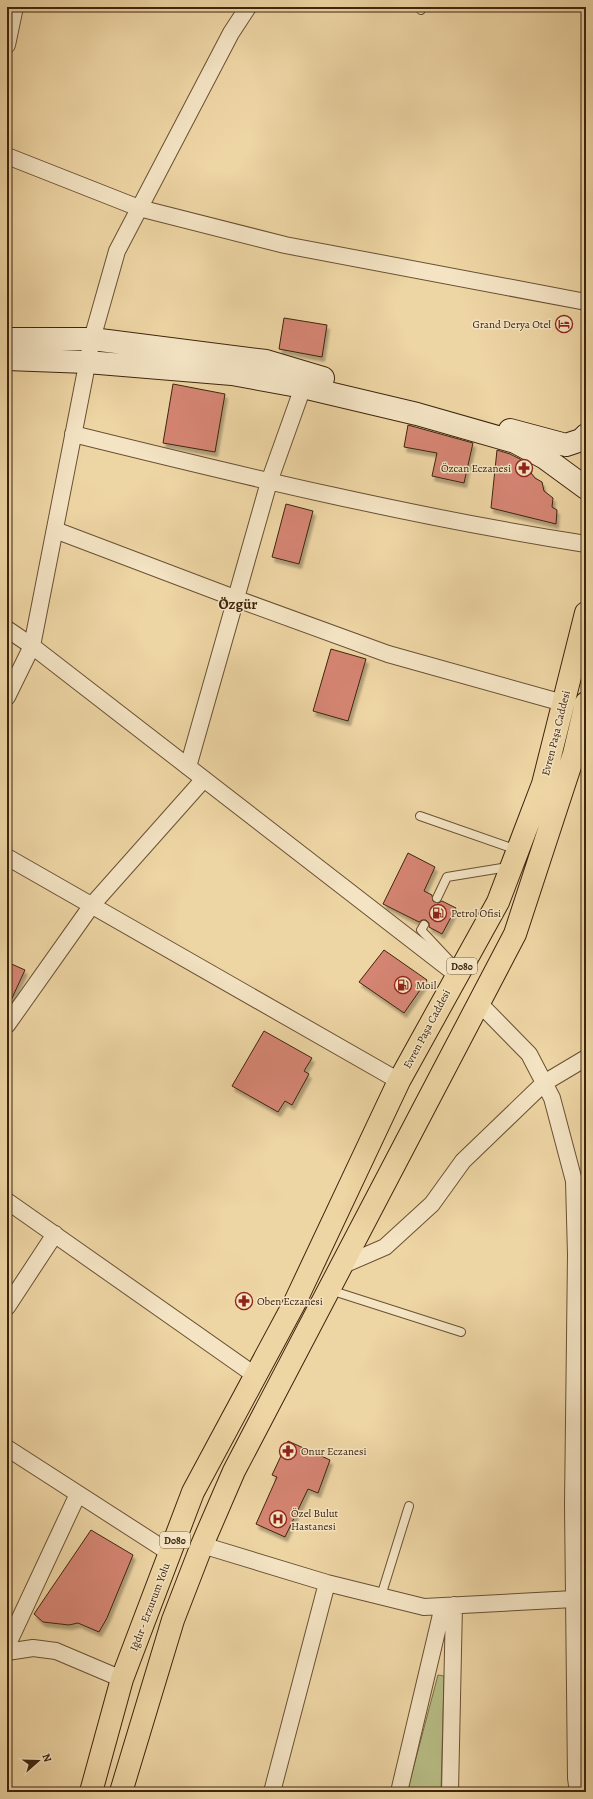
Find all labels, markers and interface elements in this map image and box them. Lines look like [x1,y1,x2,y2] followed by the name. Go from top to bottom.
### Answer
[554,314,574,334] hotel icon: Grand Derya Otel
[473,317,551,332] place label: Grand Derya Otel
[514,458,534,478] pharmacy icon: Özcan Eczanesi
[441,461,511,476] place label: Özcan Eczanesi
[218,594,258,614] district label: Özgür
[538,689,574,777] street label: Evren Paşa Caddesi
[428,903,448,923] fuel station icon: Petrol Ofisi
[451,906,501,921] place label: Petrol Ofisi
[447,958,477,974] road number: D080
[393,975,413,995] fuel station icon: Moil
[416,978,437,993] place label: Moil
[400,987,454,1071] street label: Evren Paşa Caddesi
[234,1291,254,1311] pharmacy icon: Oben Eczanesi
[257,1294,323,1309] place label: Oben Eczanesi
[278,1441,298,1461] pharmacy icon: Onur Eczanesi
[301,1444,367,1459] place label: Onur Eczanesi
[291,1506,339,1534] place label: Özel Bulut Hastanesi
[268,1509,288,1529] hospital icon: Özel Bulut Hastanesi
[160,1532,190,1548] road number: D080
[126,1561,174,1653] street label: Iğdır - Erzurum Yolu
[18,1741,58,1781] north arrow
[39,1751,55,1764] text: N

